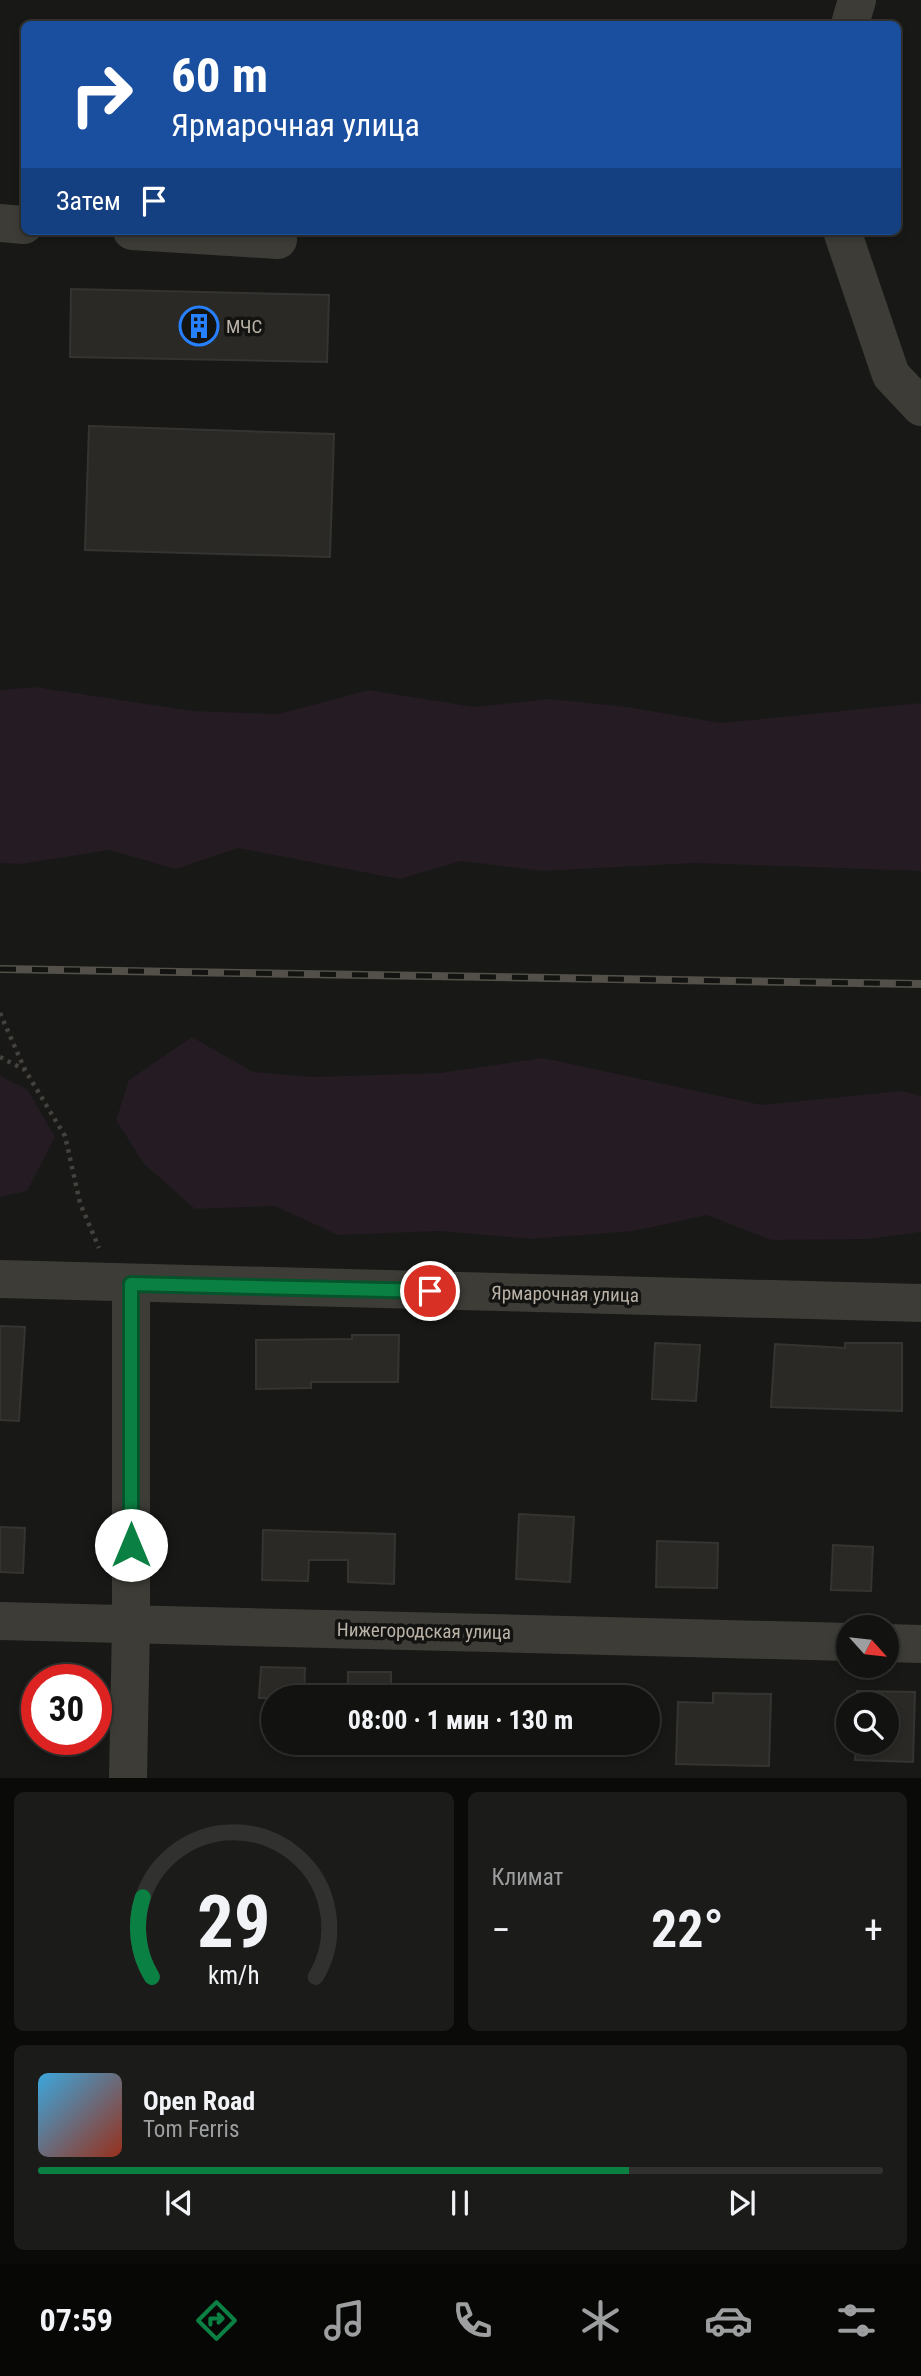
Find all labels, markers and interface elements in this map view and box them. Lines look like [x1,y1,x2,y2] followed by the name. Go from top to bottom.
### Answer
[171,47,268,104] text: 60 m
[56,49,147,140] icon: right
[171,106,420,144] text: Ярмарочная улица
[135,182,173,220] icon: arrive
[56,186,121,216] text: Затем
[178,305,220,347] building icon: МЧС
[226,315,262,338] place label: МЧС
[400,1261,460,1321] pin
[411,1272,449,1310] icon: arrive
[491,1281,639,1307] street label: Ярмарочная улица
[94,1508,168,1582] position arrow
[836,1615,900,1678] north arrow
[836,1615,899,1755] map controls
[337,1618,511,1644] street label: Нижегородская улица
[21,1664,112,1755] speed limit sign: 30
[836,1692,899,1755] button: search
[348,1705,573,1735] text: 08:00 · 1 мин · 130 m
[492,1864,563,1891] text: Климат
[197,1880,271,1966] text: 29
[651,1899,724,1960] text: 22°
[492,1908,511,1952] text: −
[864,1908,883,1952] text: +
[208,1961,259,1990] text: km/h
[143,2086,255,2116] text: Open Road
[143,2116,239,2143] text: Tom Ferris
[160,2184,198,2222] icon: previous
[441,2184,479,2222] icon: pause
[723,2184,761,2222] icon: next
[192,2296,241,2345] icon: directions
[320,2296,369,2345] icon: music
[448,2296,497,2345] icon: phone
[576,2296,625,2345] icon: climate
[704,2296,753,2345] icon: car
[832,2296,881,2345] icon: filters
[40,2301,113,2339] text: 07:59

